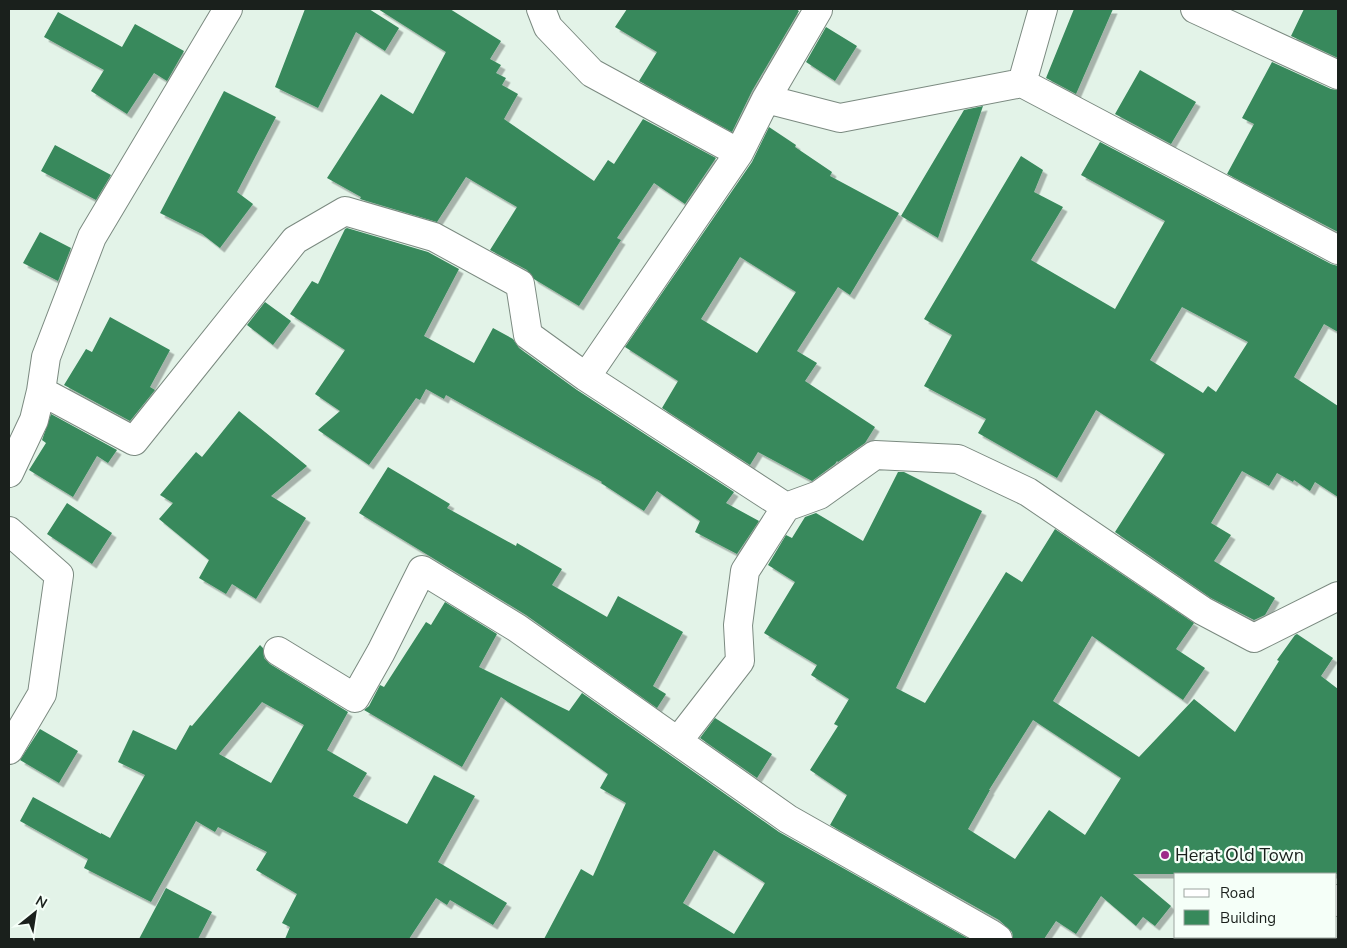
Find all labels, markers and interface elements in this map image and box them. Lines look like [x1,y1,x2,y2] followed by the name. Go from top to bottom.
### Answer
[1175,843,1304,867] place label: Herat Old Town
[1159,849,1171,861] marker: Herat Old Town
[1174,873,1337,938] legend
[1220,883,1255,903] text: Road
[10,888,60,938] north arrow
[32,891,51,913] text: N
[1220,908,1276,928] text: Building

